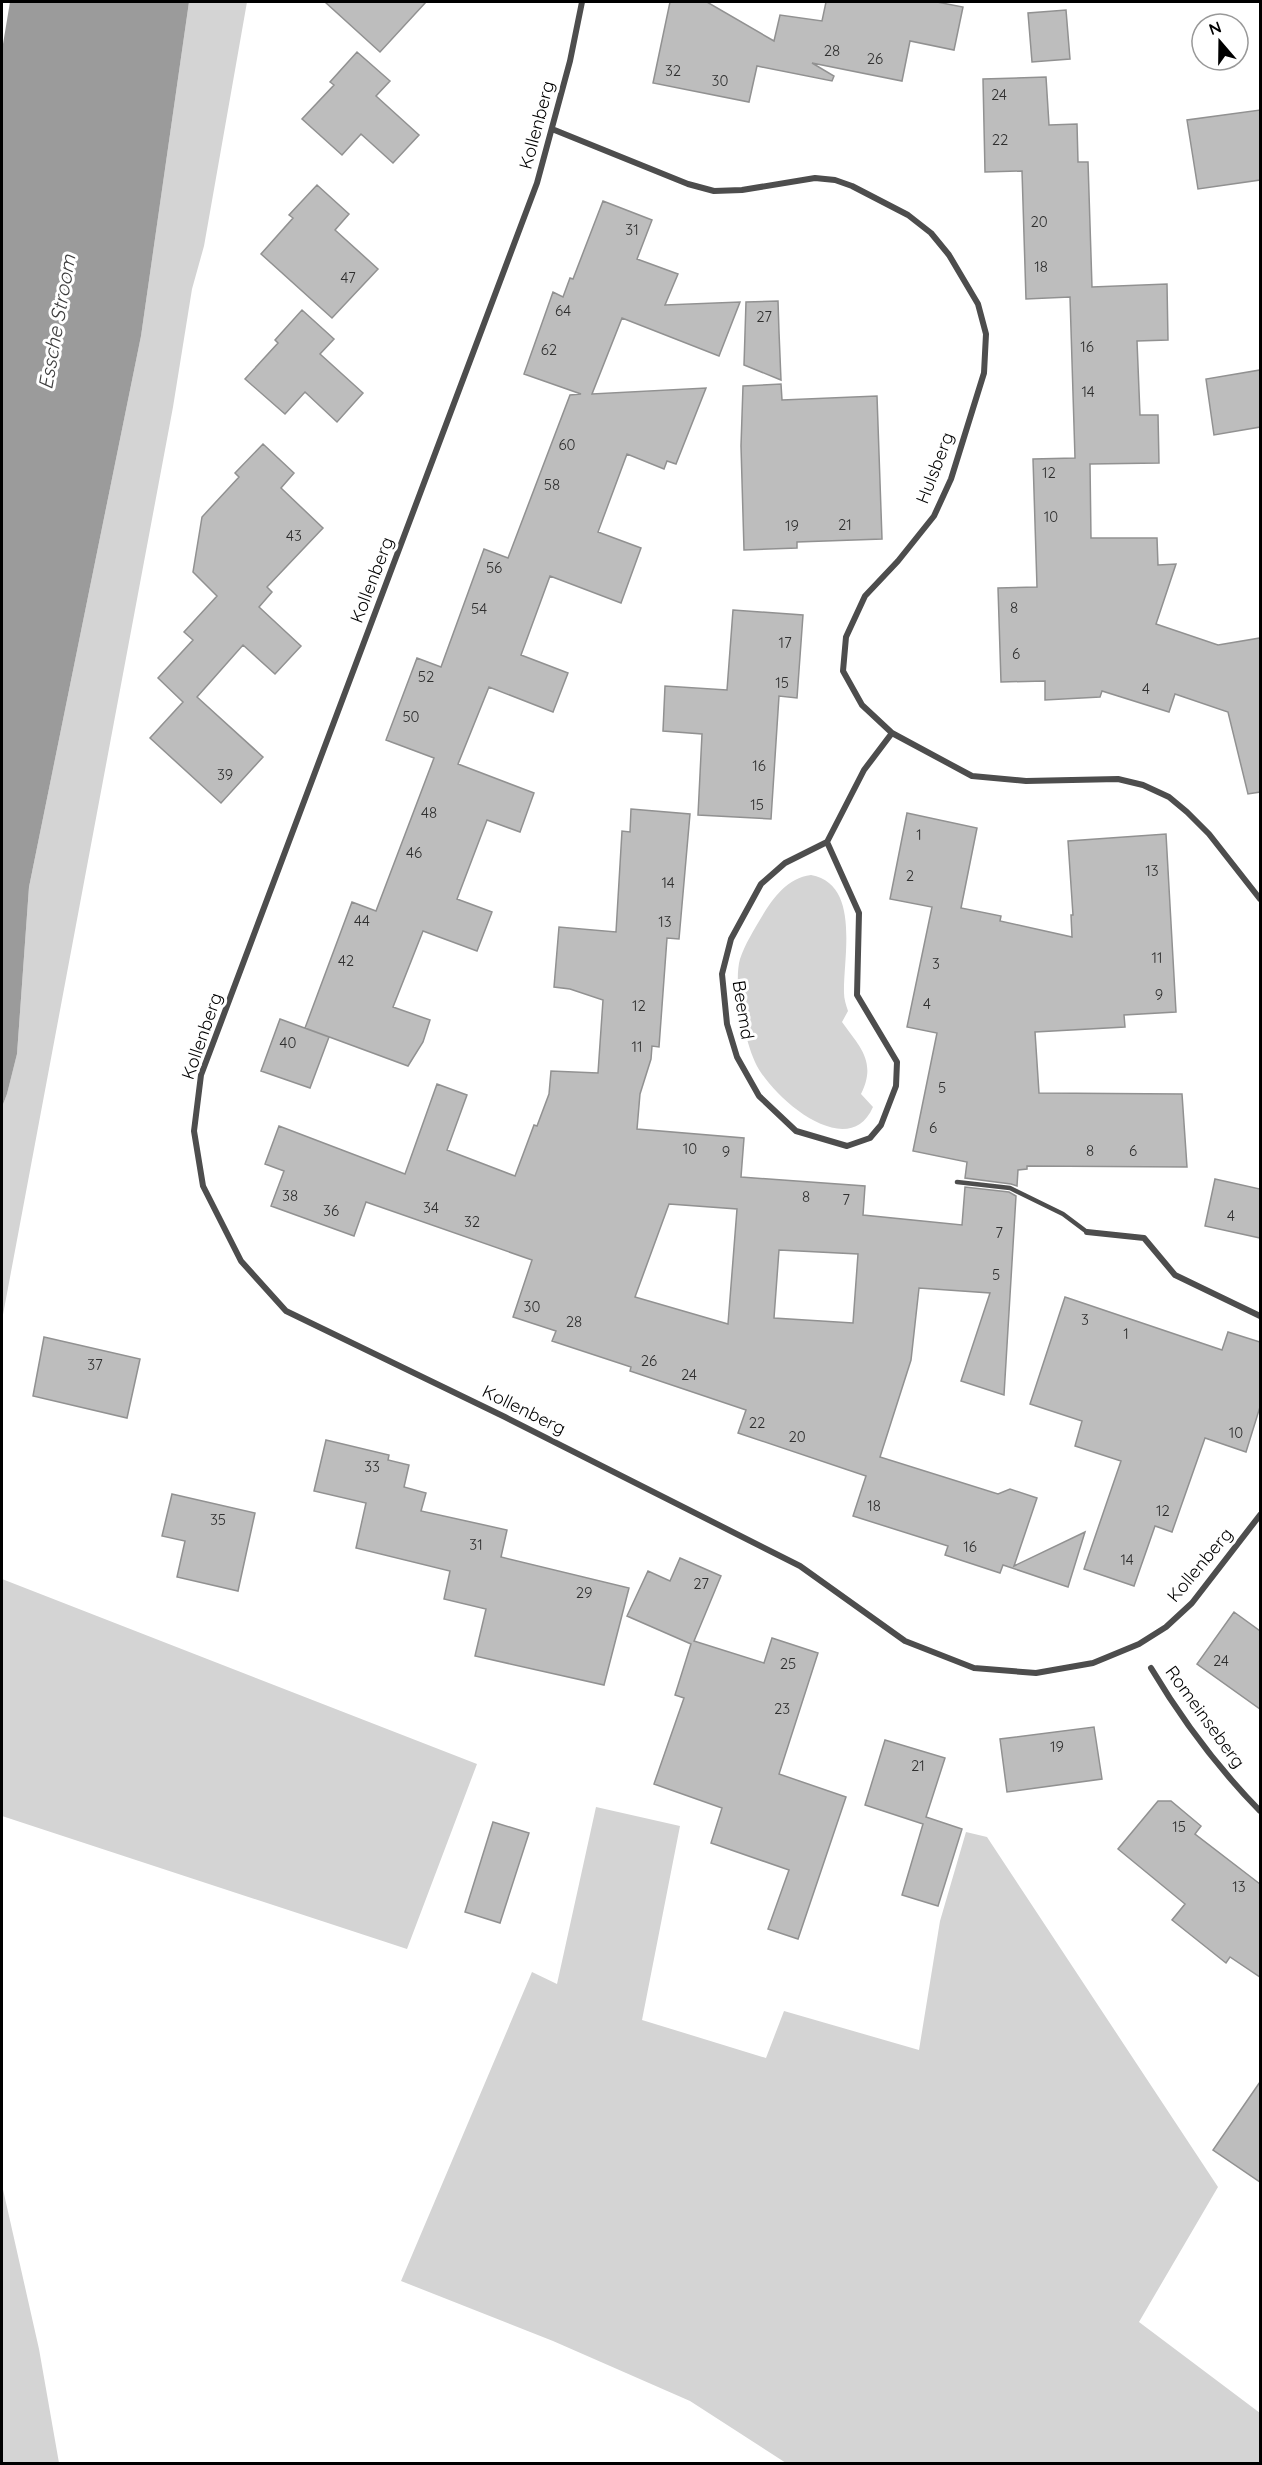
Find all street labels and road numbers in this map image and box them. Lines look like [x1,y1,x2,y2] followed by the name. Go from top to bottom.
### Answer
[514,78,559,171] street label: Kollenberg
[910,429,959,507] street label: Hulsberg
[345,534,398,626] street label: Kollenberg
[727,979,759,1041] street label: Beemd
[176,989,227,1082] street label: Kollenberg
[479,1379,570,1440] street label: Kollenberg
[1162,1523,1237,1607] street label: Kollenberg
[1160,1661,1250,1773] street label: Romeinseberg

